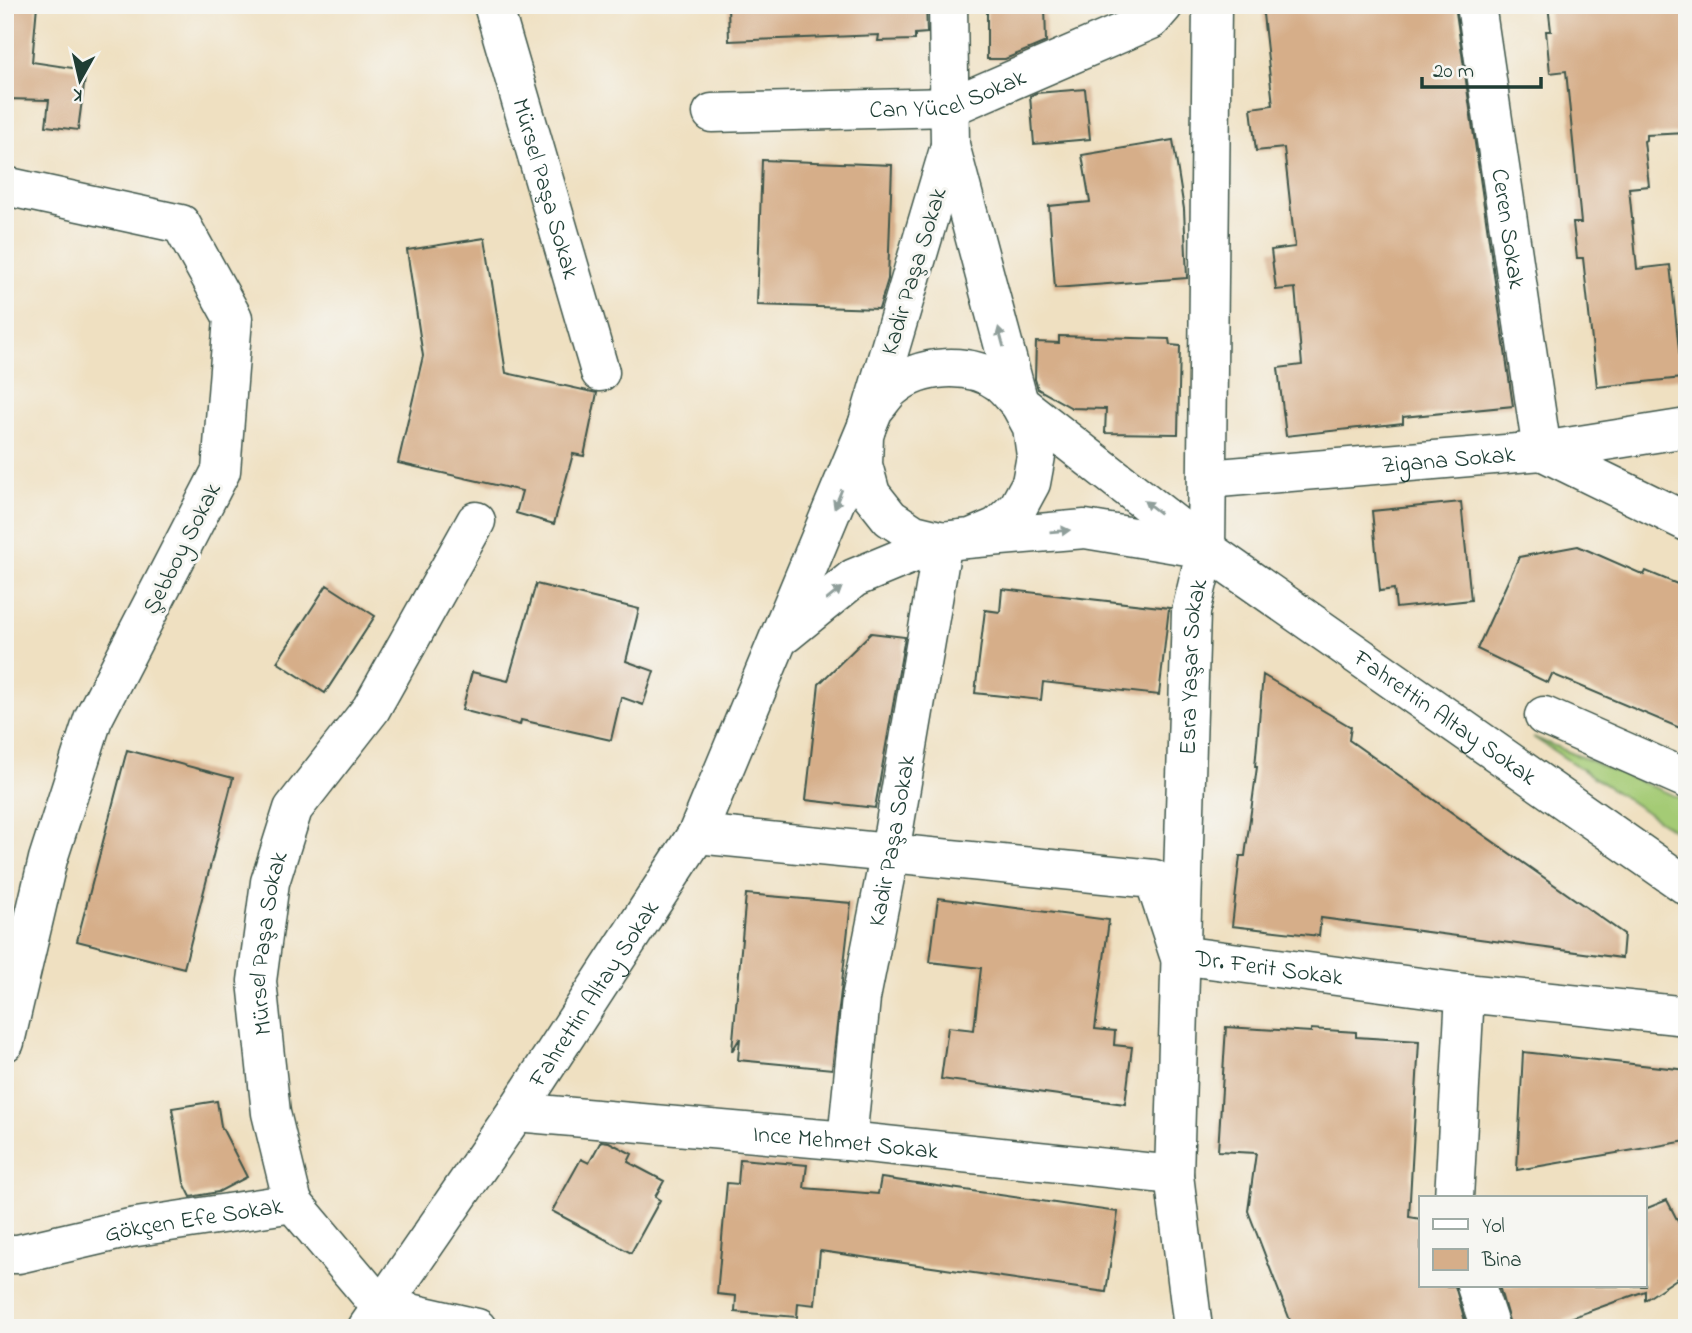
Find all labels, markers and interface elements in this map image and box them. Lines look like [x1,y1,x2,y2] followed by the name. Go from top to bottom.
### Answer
[46,46,116,116] north arrow
[1422,46,1542,90] scale bar
[1433,57,1474,87] text: 20 m
[869,61,1032,129] street label: Can Yücel Sokak
[71,80,84,108] text: K
[501,95,587,284] street label: Mürsel Paşa Sokak
[1480,166,1533,292] street label: Ceren Sokak
[873,183,958,360] street label: Kadir Paşa Sokak
[996,326,1006,347] one-way arrow
[1380,438,1517,484] street label: Zigana Sokak
[135,477,233,622] street label: Şebboy Sokak
[832,489,843,510] one-way arrow
[1143,500,1160,515] one-way arrow
[1049,525,1071,536] one-way arrow
[1172,575,1218,755] street label: Esra Yaşar Sokak
[824,587,842,602] one-way arrow
[1344,642,1543,796] street label: Fahrettin Altay Sokak
[861,752,926,930] street label: Kadir Paşa Sokak
[242,846,299,1037] street label: Mürsel Paşa Sokak
[521,894,669,1096] street label: Fahrettin Altay Sokak
[1191,942,1345,997] street label: Dr. Ferit Sokak
[751,1118,940,1170] street label: Ince Mehmet Sokak
[101,1190,286,1253] street label: Gökçen Efe Sokak
[1419,1196,1646,1288] legend
[1482,1212,1505,1242] text: Yol
[1481,1246,1522,1276] text: Bina

